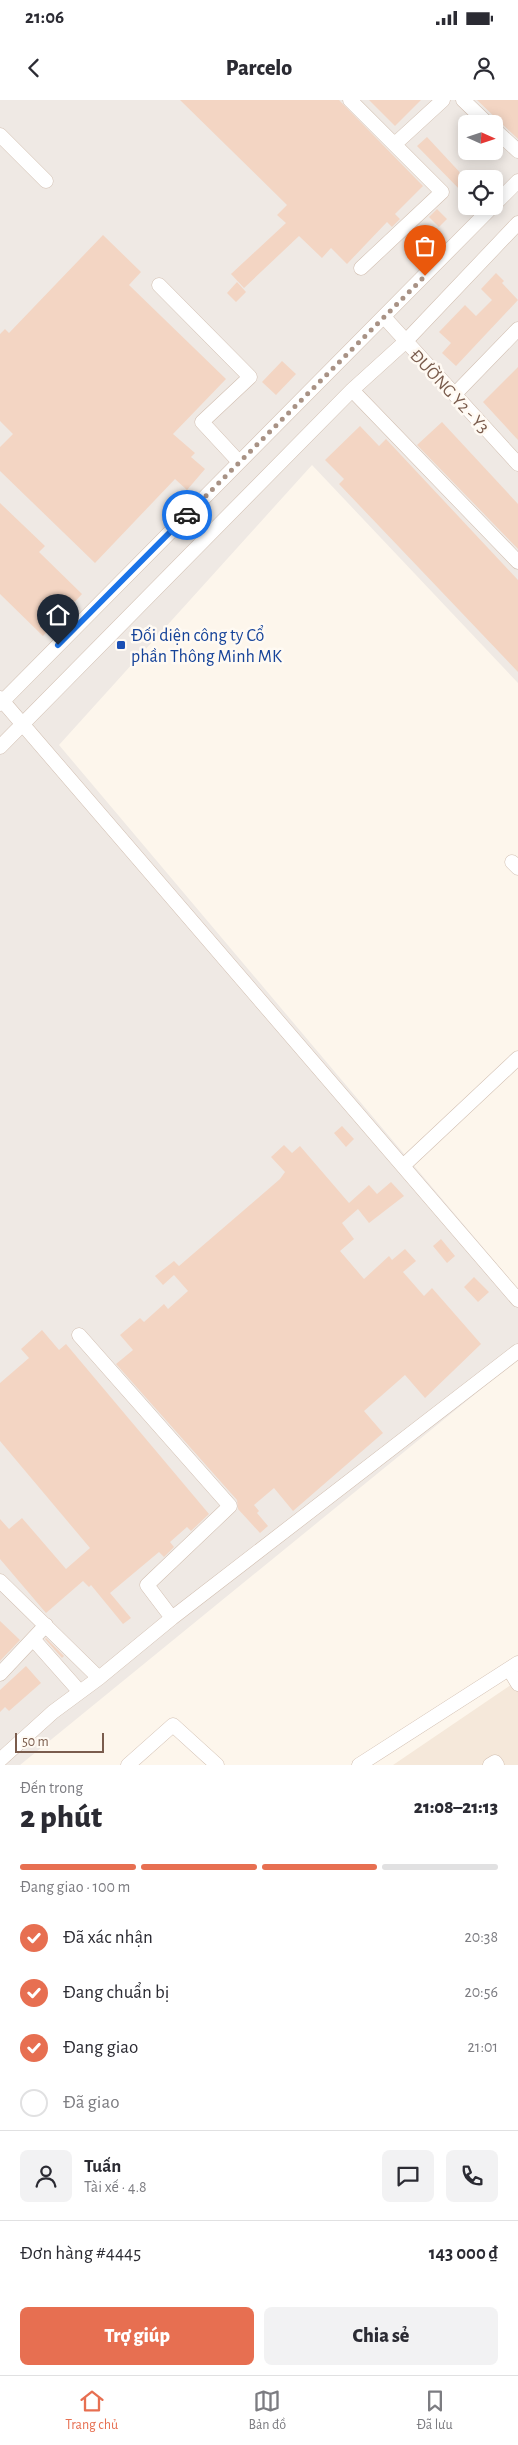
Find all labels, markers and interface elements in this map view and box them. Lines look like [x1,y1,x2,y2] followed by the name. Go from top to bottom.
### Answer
[25,8,64,27] text: 21:06
[20,54,48,82] icon: back
[470,54,498,82] icon: person
[226,57,292,79] text: Parcelo
[458,115,502,160] north arrow
[458,115,503,215] map controls
[458,170,503,215] button: locate
[404,225,446,276] pin
[411,232,439,260] icon: bag
[406,344,495,437] street label: ĐƯỜNG Y2 - Y3
[162,490,212,540] courier
[173,501,201,529] icon: car
[37,594,79,645] pin
[44,601,72,629] icon: home
[131,625,282,666] place label: Đối diện công ty Cổ phần Thông Minh MK
[115,639,127,651] marker: Đối diện công ty Cổ phần Thông Minh MK
[15,1730,104,1753] scale bar
[22,1735,49,1749] text: 50 m
[20,1780,83,1796] text: Đến trong
[414,1798,498,1817] text: 21:08–21:13
[20,1801,102,1833] text: 2 phút
[20,1879,130,1895] text: Đang giao · 100 m
[20,1924,48,1952] icon: check
[63,1928,153,1947] text: Đã xác nhận
[464,1929,498,1945] text: 20:38
[20,1979,48,2007] icon: check
[63,1983,169,2002] text: Đang chuẩn bị
[464,1984,498,2000] text: 20:56
[20,2034,48,2062] icon: check
[63,2038,138,2057] text: Đang giao
[468,2039,498,2055] text: 21:01
[63,2093,120,2112] text: Đã giao
[20,2150,72,2202] button: person
[382,2150,434,2202] button: chat
[446,2150,498,2202] button: phone
[84,2157,121,2176] text: Tuấn
[84,2179,147,2195] text: Tài xế · 4.8
[20,2244,141,2263] text: Đơn hàng #4445
[429,2244,498,2263] text: 143 000 ₫
[20,2307,254,2365] button: Trợ giúp
[264,2307,498,2365] button: Chia sẻ
[65,2387,118,2434] tab: Trang chủ
[249,2387,286,2434] tab: Bản đồ
[417,2387,453,2434] tab: Đã lưu

